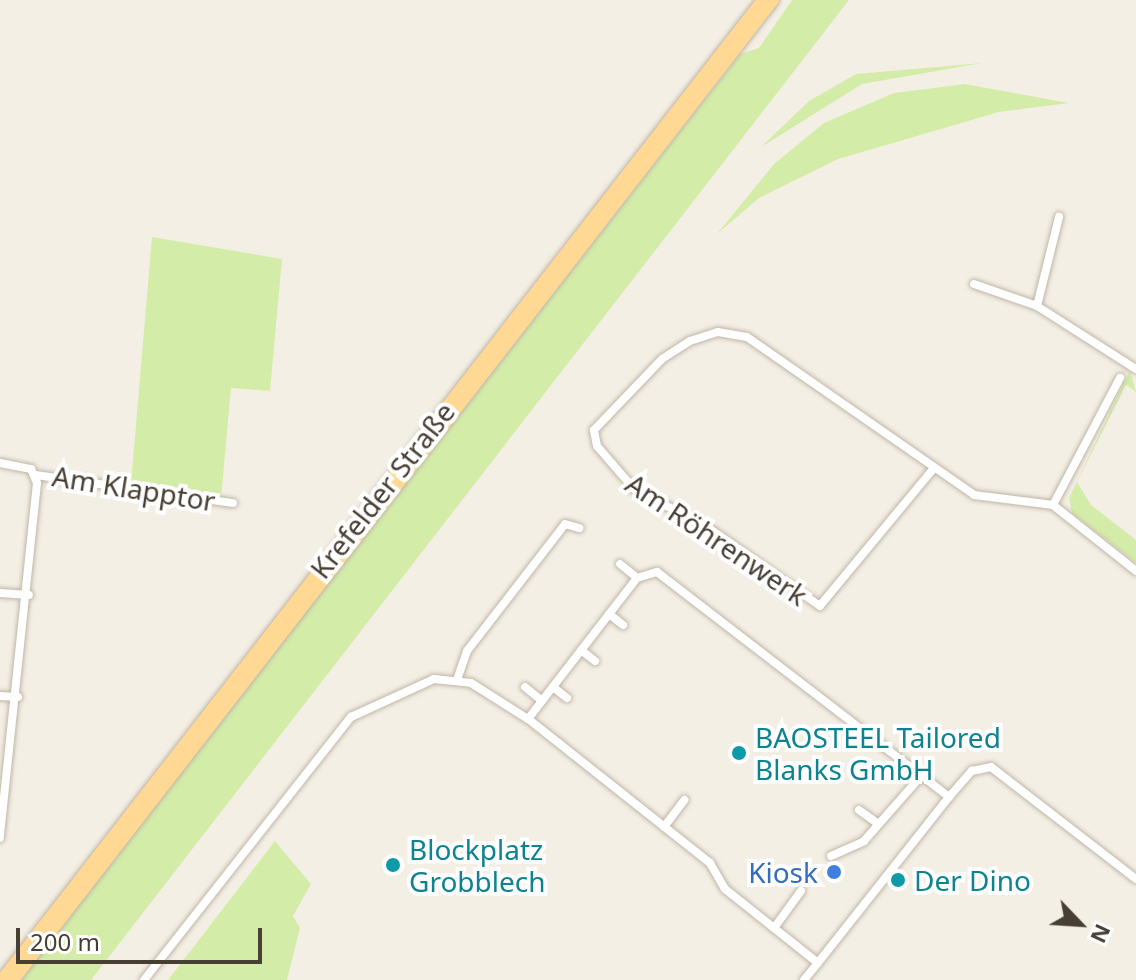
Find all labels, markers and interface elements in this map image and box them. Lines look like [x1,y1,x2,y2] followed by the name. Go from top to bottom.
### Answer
[303,395,461,585] street label: Krefelder Straße
[50,459,218,517] street label: Am Klapptor
[620,466,814,612] street label: Am Röhrenwerk
[755,720,1001,786] place label: BAOSTEEL Tailored Blanks GmbH
[730,744,748,762] marker: BAOSTEEL Tailored Blanks GmbH
[409,832,546,898] place label: Blockplatz Grobblech
[748,855,818,889] place label: Kiosk
[384,856,402,874] marker: Blockplatz Grobblech
[825,863,843,881] marker: Kiosk
[914,863,1031,897] place label: Der Dino
[889,871,907,889] marker: Der Dino
[1040,884,1120,964] north arrow
[20,912,266,962] scale bar
[1084,920,1119,949] text: N
[30,925,100,958] text: 200 m

